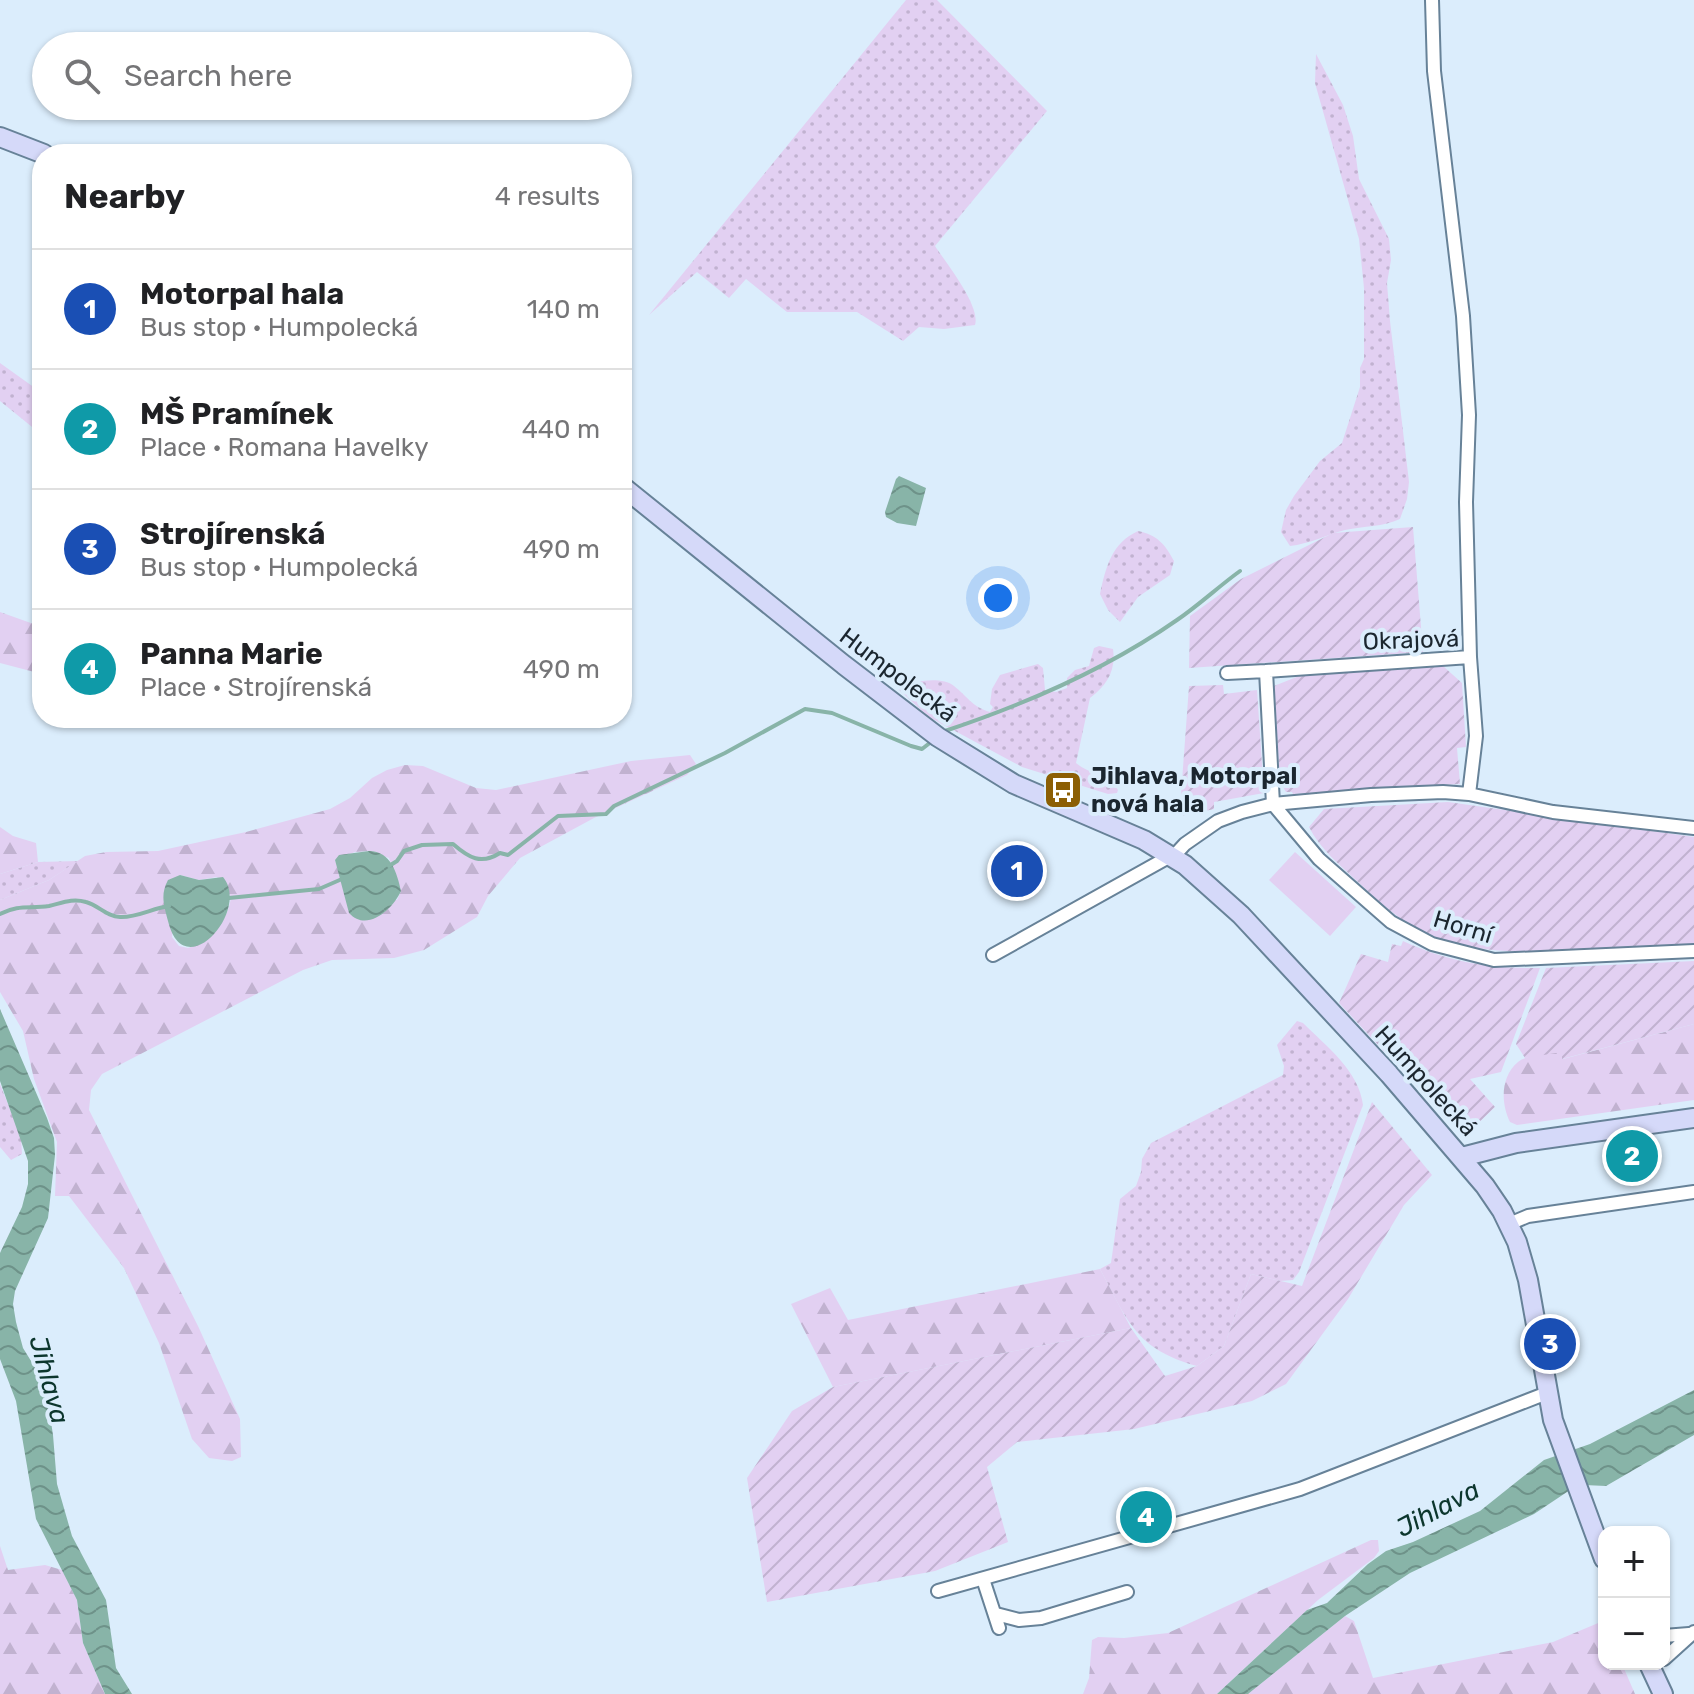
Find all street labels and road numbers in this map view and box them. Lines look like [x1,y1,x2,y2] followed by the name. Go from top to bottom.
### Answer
[834,622,962,728] street label: Humpolecká
[1362,624,1460,656] street label: Okrajová
[1430,905,1497,950] street label: Horní
[1369,1020,1483,1142] street label: Humpolecká

